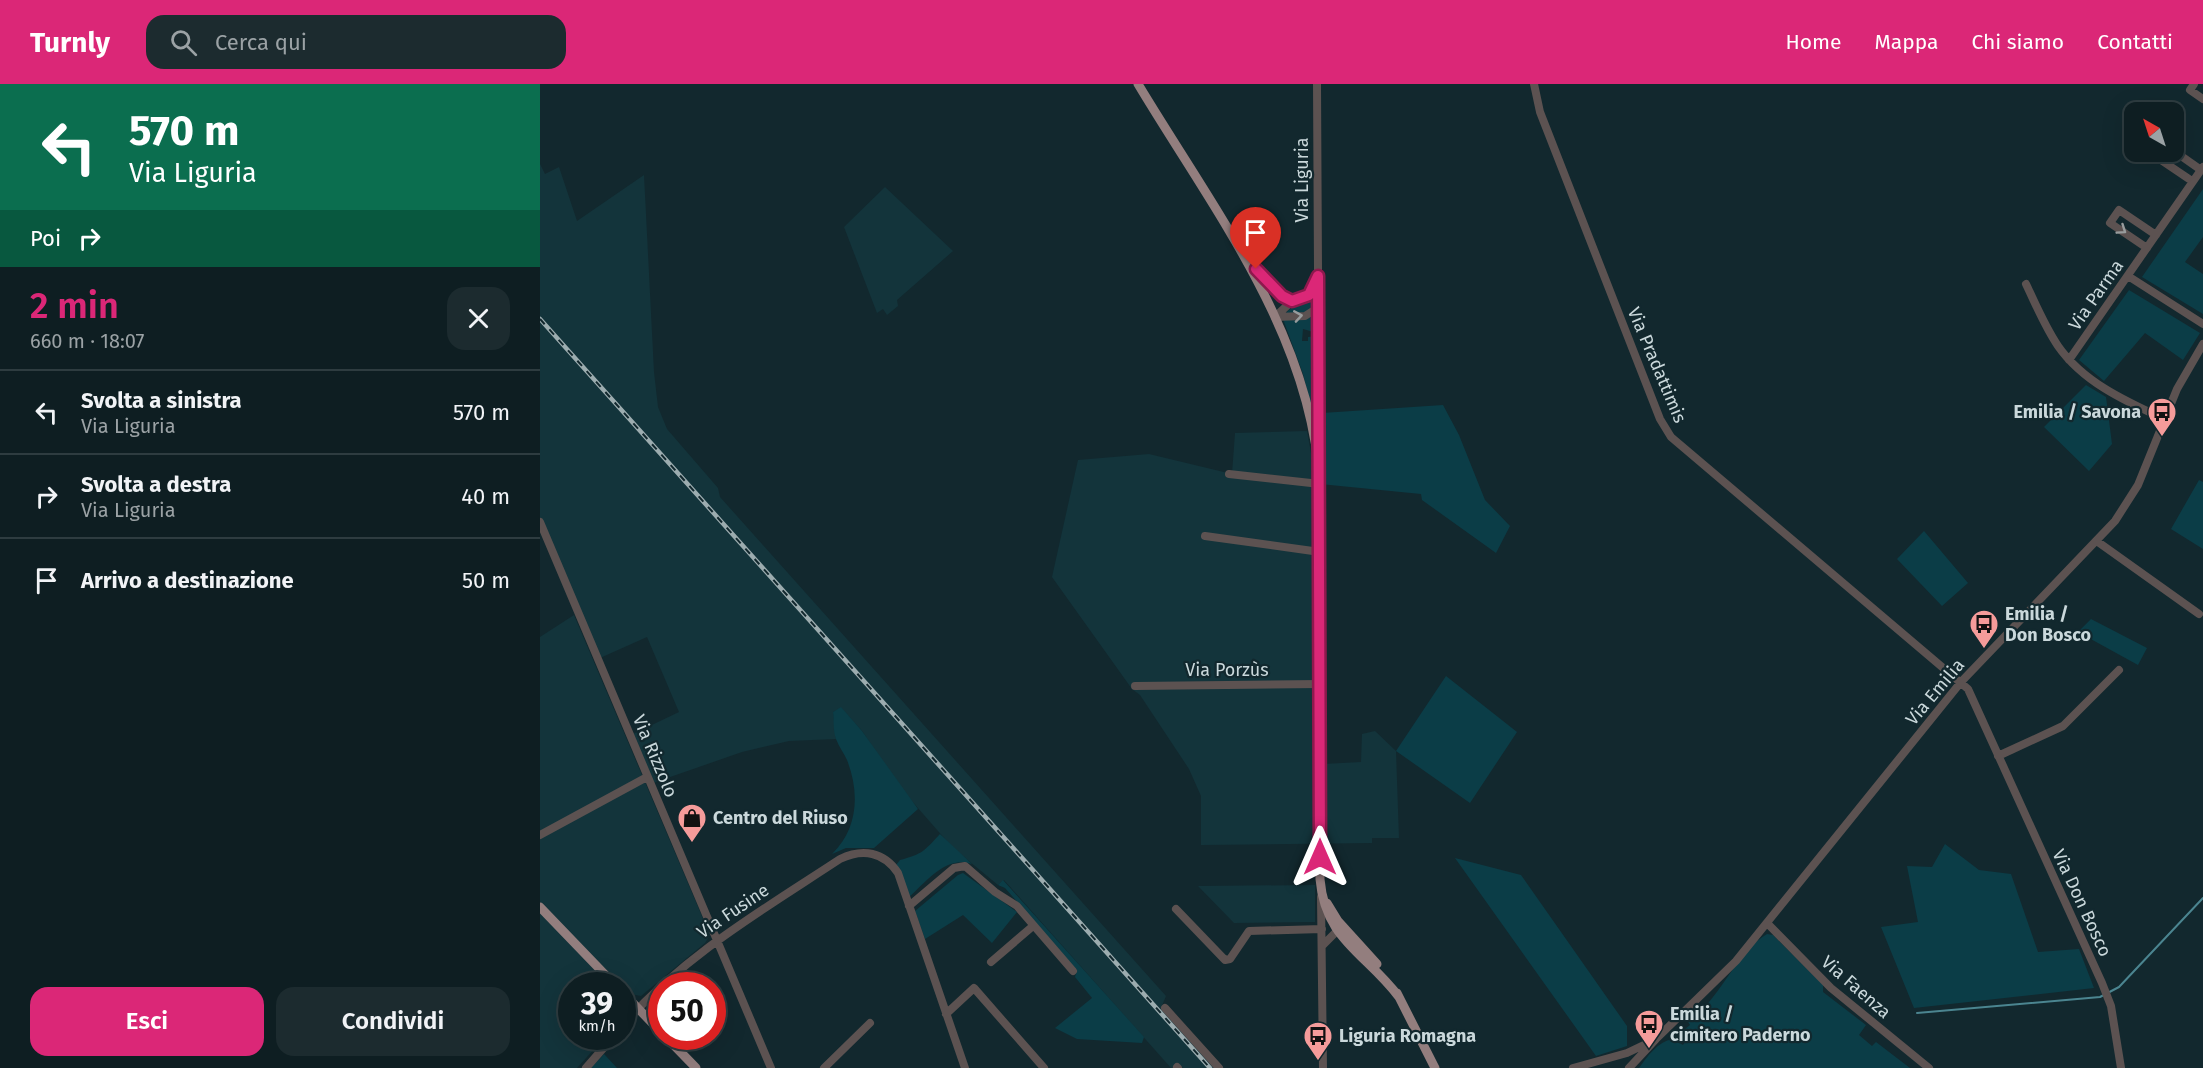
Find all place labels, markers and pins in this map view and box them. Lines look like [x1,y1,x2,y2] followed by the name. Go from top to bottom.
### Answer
[1230,207,1281,269] pin
[2146,396,2178,438] bus stop icon: Emilia / Savona
[2014,401,2141,423] place label: Emilia / Savona
[2005,603,2091,646] place label: Emilia / Don Bosco
[1968,608,2000,650] bus stop icon: Emilia / Don Bosco
[676,802,708,844] shop icon: Centro del Riuso
[713,807,848,829] place label: Centro del Riuso
[1670,1003,1811,1046] place label: Emilia / cimitero Paderno
[1633,1008,1665,1050] bus stop icon: Emilia / cimitero Paderno
[1302,1020,1334,1062] bus stop icon: Liguria Romagna
[1339,1025,1476,1047] place label: Liguria Romagna

